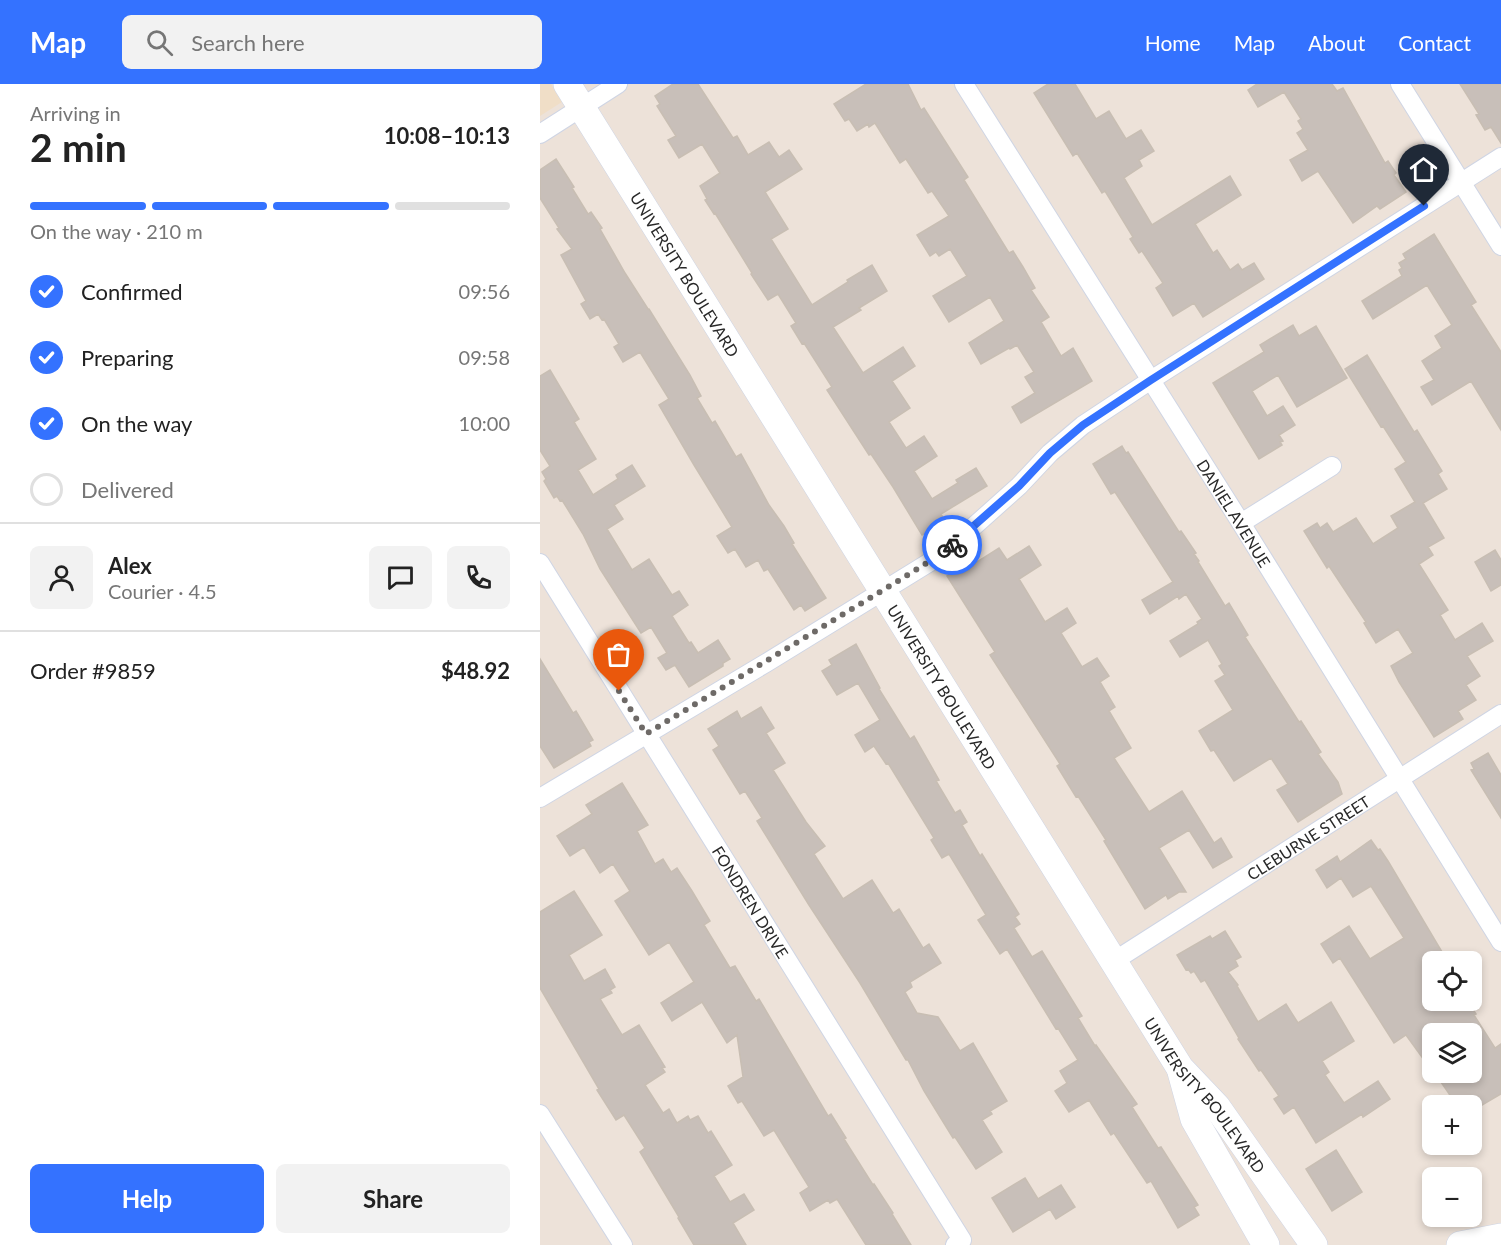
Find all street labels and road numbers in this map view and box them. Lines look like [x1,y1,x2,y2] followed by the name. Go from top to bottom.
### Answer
[627,188,744,360] street label: UNIVERSITY BOULEVARD
[1194,456,1275,570] street label: DANIEL AVENUE
[884,601,1001,772] street label: UNIVERSITY BOULEVARD
[1243,791,1373,883] street label: CLEBURNE STREET
[709,842,793,961] street label: FONDREN DRIVE
[1141,1013,1270,1176] street label: UNIVERSITY BOULEVARD

